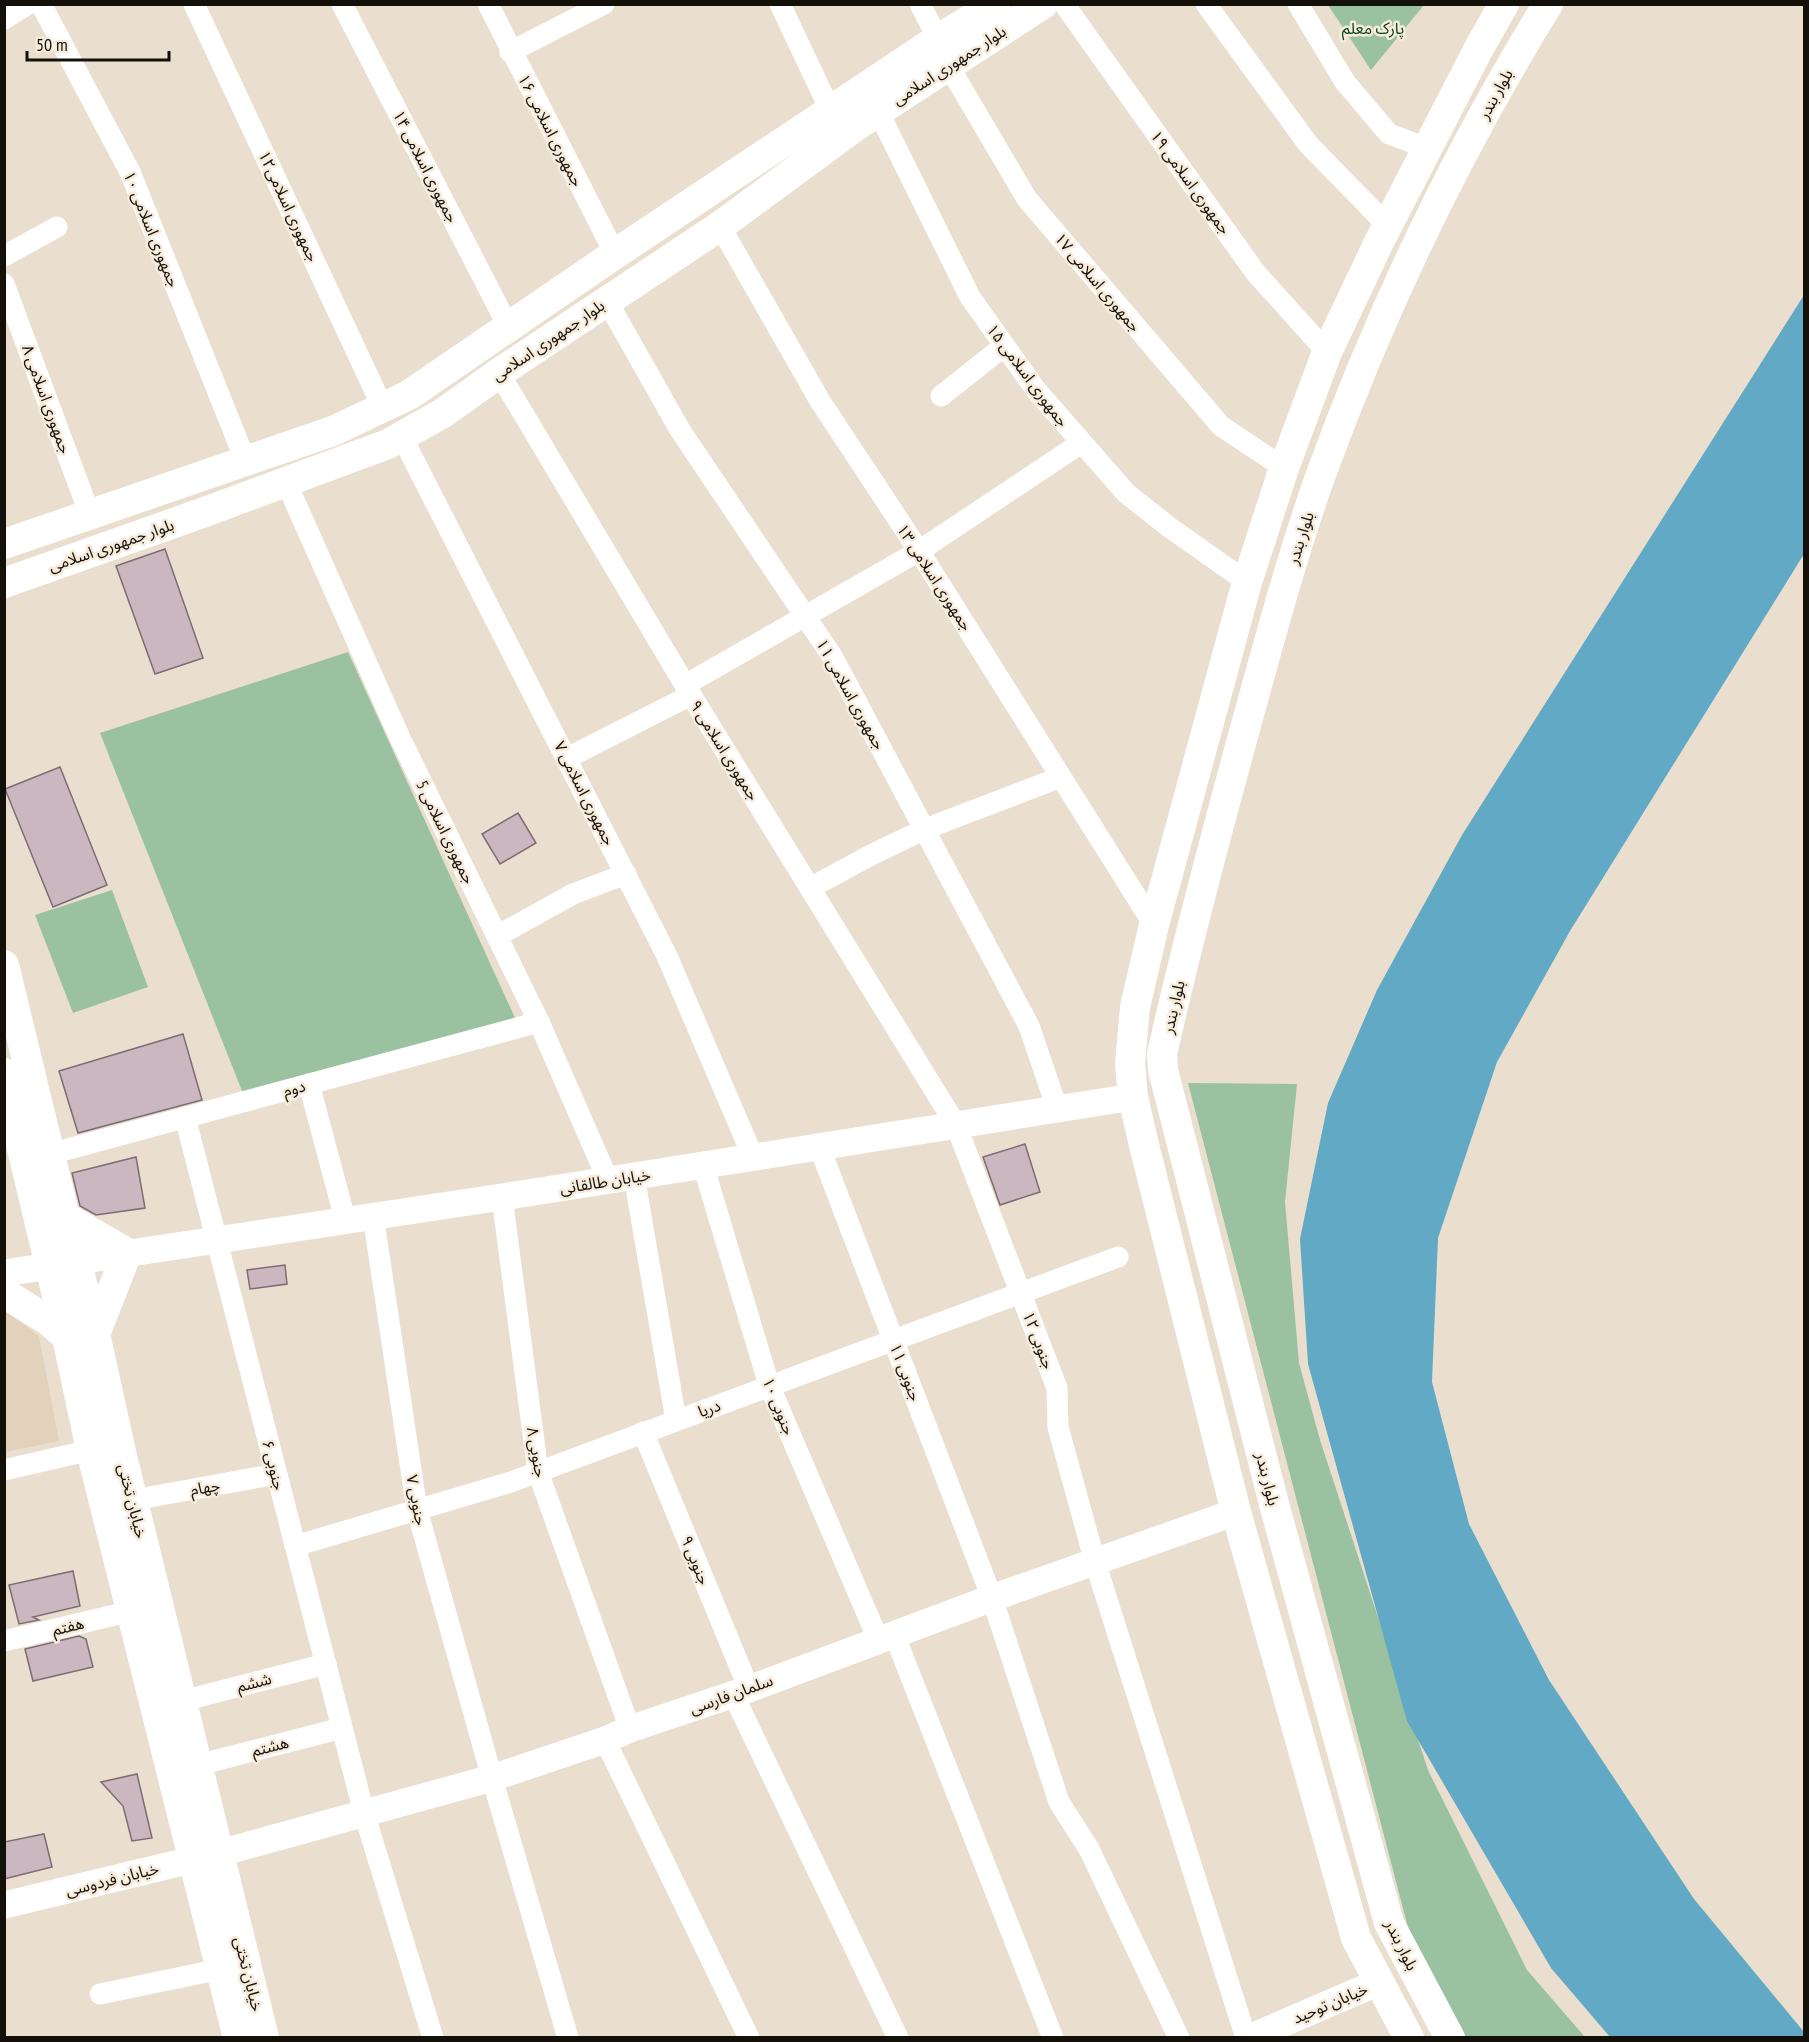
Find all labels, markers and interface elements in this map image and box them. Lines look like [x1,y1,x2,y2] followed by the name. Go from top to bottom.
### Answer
[1342,18,1404,41] park label: پارک معلم
[888,21,1010,109] street label: بلوار جمهوری اسلامی
[27,24,170,62] scale bar
[36,33,68,56] text: 50 m
[1473,66,1517,123] street label: بلوار بندر
[514,70,588,190] street label: جمهوری اسلامی ۱۶
[389,106,463,226] street label: جمهوری اسلامی ۱۴
[1147,126,1235,238] street label: جمهوری اسلامی ۱۹
[255,147,323,265] street label: جمهوری اسلامی۱۲
[120,168,184,290] street label: جمهوری اسلامی ۱۰
[1051,228,1145,336] street label: جمهوری اسلامی ۱۷
[488,295,608,385] street label: بلوار جمهوری اسلامی
[983,320,1073,430] street label: جمهوری اسلامی ۱۵
[18,342,76,456] street label: جمهوری اسلامی ۸
[1282,509,1318,568] street label: بلوار بندر
[46,514,176,576] street label: بلوار جمهوری اسلامی
[893,520,977,634] street label: جمهوری اسلامی ۱۳
[812,635,890,753] street label: جمهوری اسلامی ۱۱
[686,696,764,804] street label: جمهوری اسلامی ۹
[550,737,620,849] street label: جمهوری اسلامی ۷
[412,777,480,887] street label: جمهوری اسلامی 5
[1157,978,1189,1036] street label: بلوار بندر
[281,1075,308,1103] street label: دوم
[558,1164,652,1198] street label: خیابان طالقانی
[1019,1308,1059,1372] street label: ۱۲ جنوبی
[886,1340,926,1404] street label: ۱۱ جنوبی
[758,1374,800,1438] street label: ۱۰ جنوبی
[695,1395,723,1421] street label: دریا
[523,1425,551,1479] street label: ۸ جنوبی
[258,1438,290,1492] street label: ۶ جنوبی
[1252,1449,1284,1508] street label: بلوار بندر
[114,1462,152,1540] street label: خیابان تختی
[402,1473,432,1527] street label: ۷ جنوبی
[189,1475,222,1502] street label: چهام
[677,1533,715,1587] street label: ۹ جنوبی
[50,1613,87,1642] street label: هفتم
[235,1668,274,1699] street label: ششم
[687,1670,775,1718] street label: سلمان فارسی
[249,1732,291,1763] street label: هشتم
[63,1858,161,1900] street label: خیابان فردوسی
[1381,1915,1423,1974] street label: بلوار بندر
[230,1935,268,2013] street label: خیابان تختی
[1289,1978,1371,2028] street label: خیابان توحید

